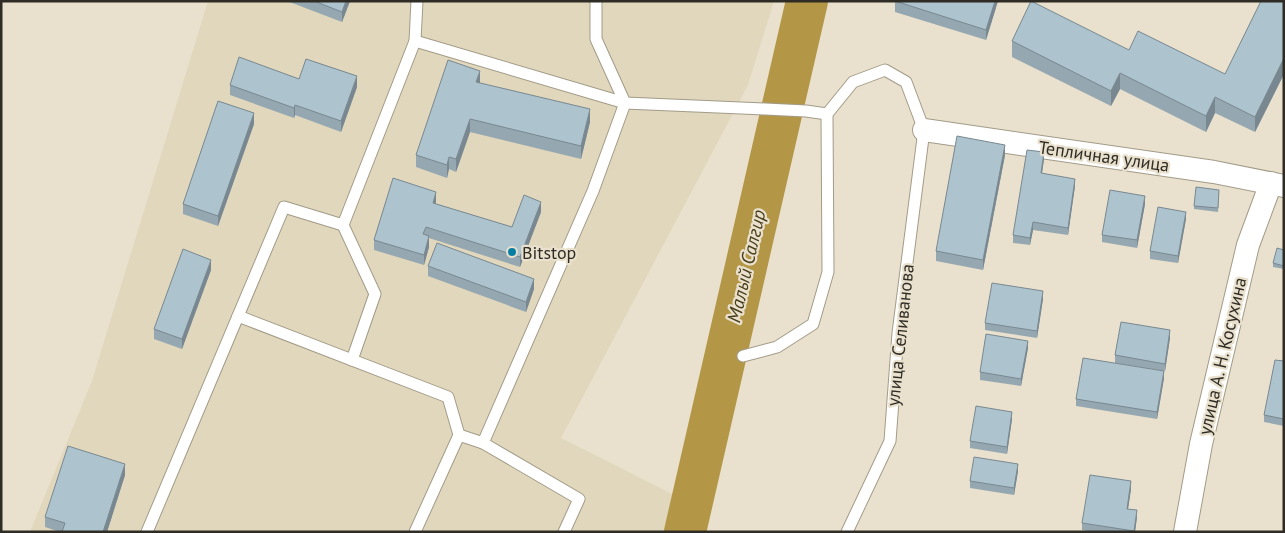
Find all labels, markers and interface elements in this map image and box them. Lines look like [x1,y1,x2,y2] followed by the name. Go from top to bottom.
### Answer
[1037,135,1171,177] street label: Тепличная улица
[721,207,771,325] water label: Малый Салгир
[522,241,576,264] place label: Bitstop
[506,246,518,258] marker: Bitstop
[881,263,919,407] street label: улица Селиванова
[1193,275,1251,437] street label: улица А. Н. Косухина

